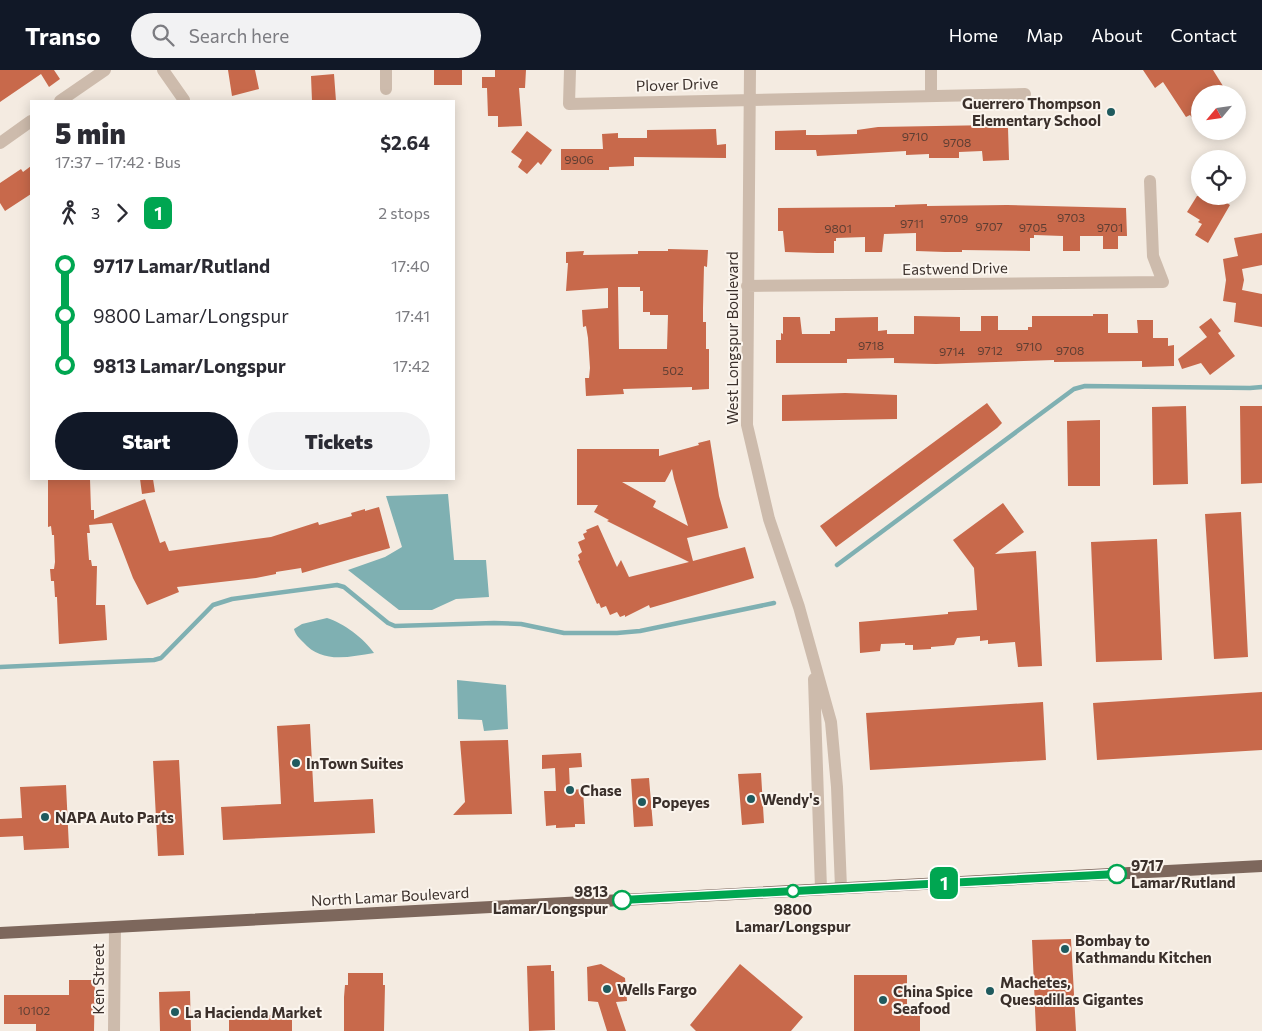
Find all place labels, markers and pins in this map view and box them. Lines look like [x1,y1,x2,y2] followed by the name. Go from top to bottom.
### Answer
[962,94,1101,129] place label: Guerrero Thompson Elementary School
[1105,106,1117,118] marker: Guerrero Thompson Elementary School
[306,754,404,772] place label: InTown Suites
[290,757,302,769] marker: InTown Suites
[580,781,622,799] place label: Chase
[564,784,576,796] marker: Chase
[761,790,820,808] place label: Wendy's
[652,793,710,811] place label: Popeyes
[745,793,757,805] marker: Wendy's
[636,796,648,808] marker: Popeyes
[55,808,174,826] place label: NAPA Auto Parts
[39,811,51,823] marker: NAPA Auto Parts
[1131,856,1236,891] place label: 9717 Lamar/Rutland
[1107,864,1127,884] marker: 9717 Lamar/Rutland
[493,882,608,917] place label: 9813 Lamar/Longspur
[786,884,800,898] marker: 9800 Lamar/Longspur
[612,890,632,910] marker: 9813 Lamar/Longspur
[735,900,851,935] place label: 9800 Lamar/Longspur
[1075,931,1212,966] place label: Bombay to Kathmandu Kitchen
[1059,943,1071,955] marker: Bombay to Kathmandu Kitchen
[1000,973,1144,1008] place label: Machetes, Quesadillas Gigantes
[617,980,697,998] place label: Wells Fargo
[893,982,973,1017] place label: China Spice Seafood
[601,983,613,995] marker: Wells Fargo
[984,985,996,997] marker: Machetes, Quesadillas Gigantes
[877,994,889,1006] marker: China Spice Seafood
[185,1003,322,1021] place label: La Hacienda Market
[169,1006,181,1018] marker: La Hacienda Market

